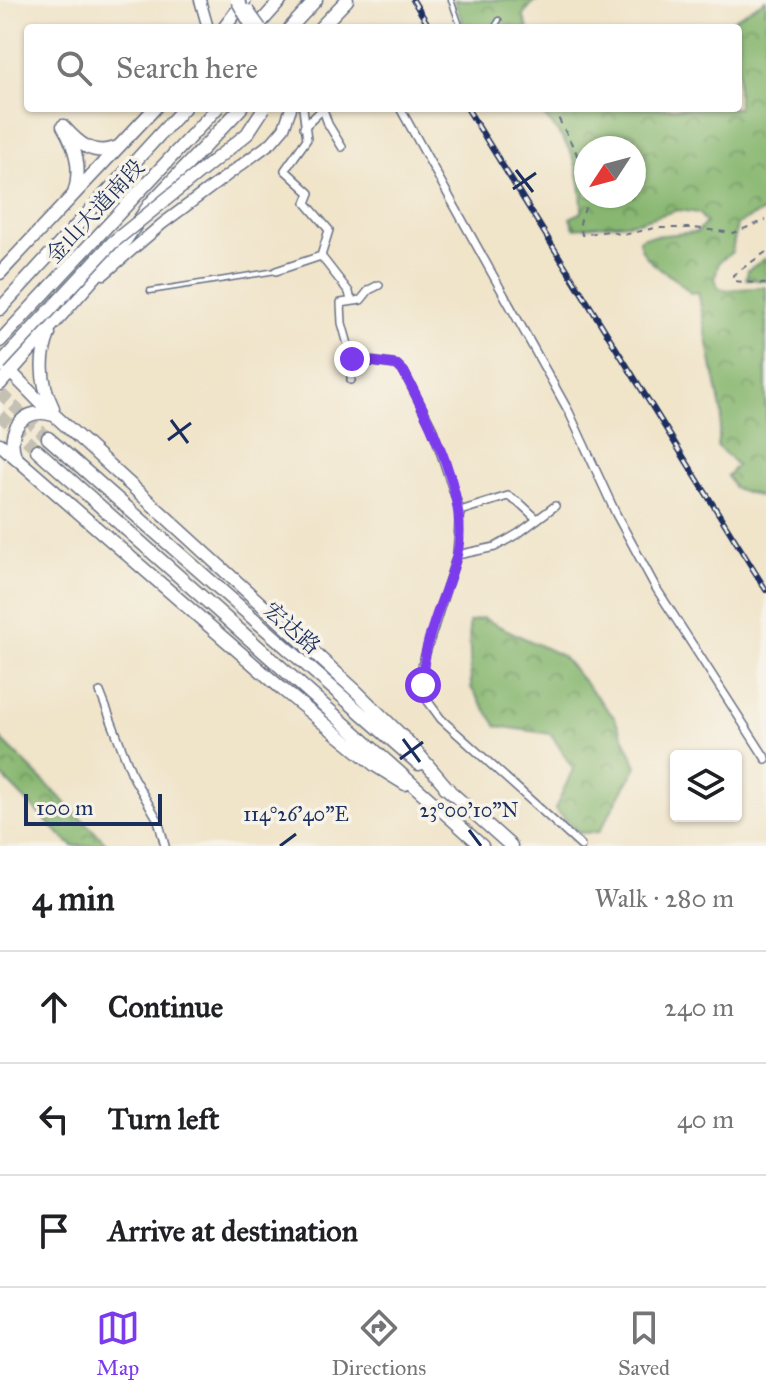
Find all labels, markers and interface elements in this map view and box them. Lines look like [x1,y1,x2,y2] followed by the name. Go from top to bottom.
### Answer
[24,24,742,112] search box
[52,46,96,90] icon: search
[116,50,258,86] text: Search here
[574,136,646,208] north arrow
[40,154,150,268] street label: 金山大道南段
[334,341,370,377] route end
[258,596,326,660] street label: 宏达路
[405,667,441,703] route start
[670,750,742,822] map controls
[670,750,742,822] button: layers
[24,790,162,826] scale bar
[36,794,93,821] text: 100 m
[419,798,519,822] text: 23°00'10"N
[243,802,349,826] text: 114°26'40"E
[32,878,115,919] text: 4 min
[594,882,734,914] text: Walk · 280 m
[32,985,76,1029] icon: ahead
[108,989,223,1025] text: Continue
[664,991,734,1023] text: 240 m
[32,1097,76,1141] icon: left
[108,1101,219,1137] text: Turn left
[677,1103,734,1135] text: 40 m
[32,1209,76,1253] icon: arrive
[108,1213,358,1249] text: Arrive at destination
[96,1306,140,1381] tab: Map
[331,1306,426,1381] tab: Directions
[618,1306,670,1381] tab: Saved

